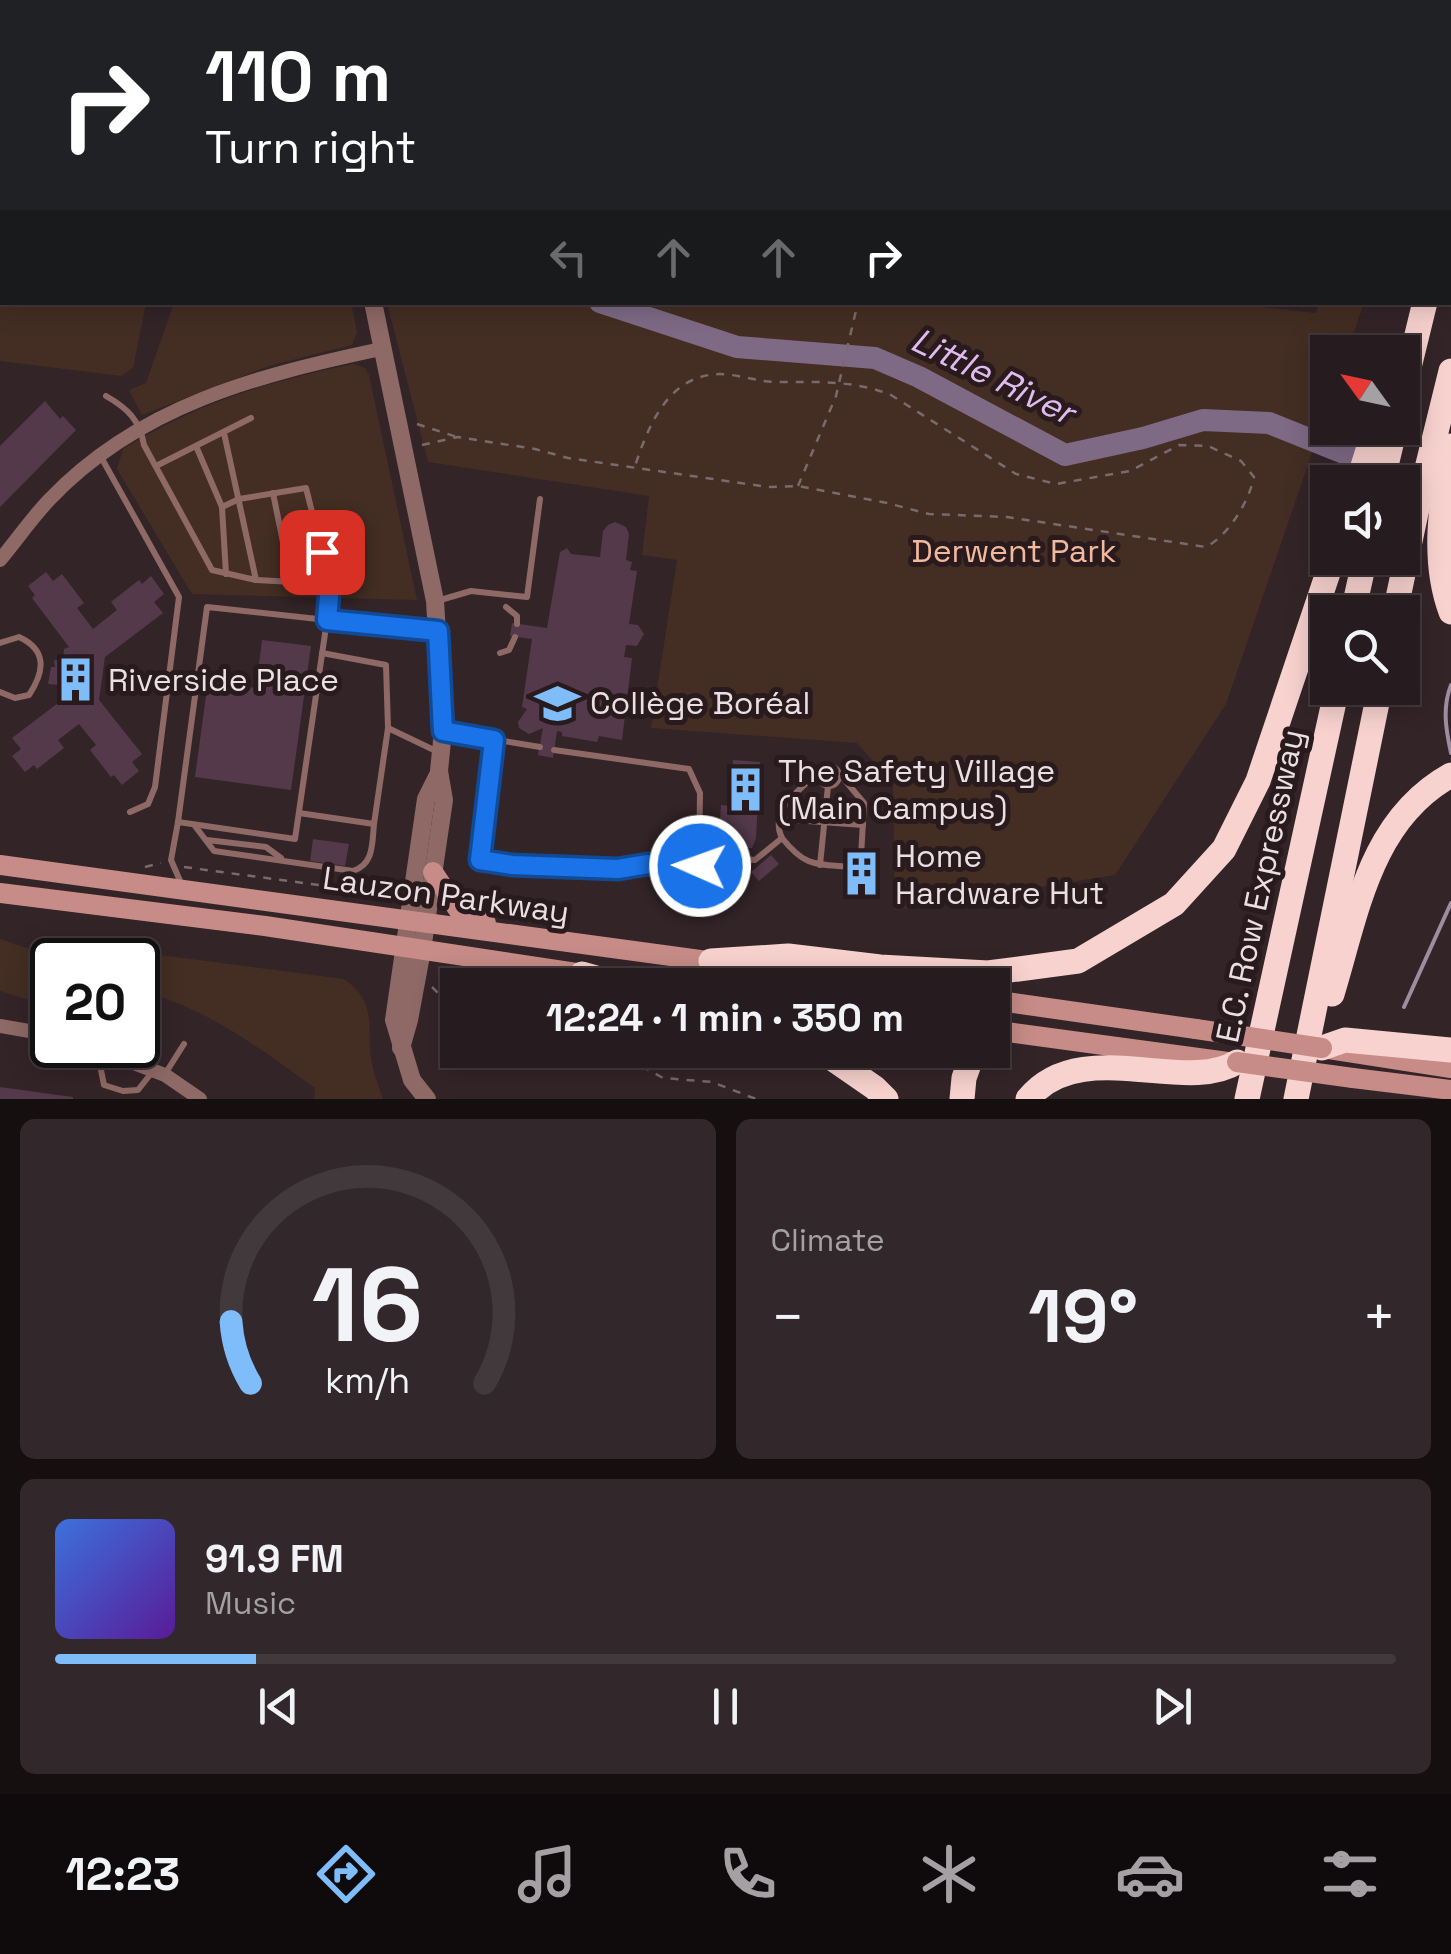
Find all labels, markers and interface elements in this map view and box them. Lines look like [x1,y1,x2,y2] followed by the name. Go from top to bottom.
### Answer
[205,32,391,121] text: 110 m
[40,40,170,170] icon: right
[205,119,416,176] text: Turn right
[541,230,596,285] icon: left
[646,230,701,285] icon: ahead
[751,230,806,285] icon: ahead
[856,230,911,285] icon: right
[904,318,1085,436] water label: Little River
[1310,335,1420,445] north arrow
[1310,335,1420,705] map controls
[1310,465,1420,575] button: sound
[280,510,365,595] pin
[295,525,350,580] icon: arrive
[911,531,1117,571] park label: Derwent Park
[1310,595,1420,705] button: search
[51,656,99,704] building icon: Riverside Place
[108,660,339,700] place label: Riverside Place
[533,679,581,727] school or university icon: Collège Boréal
[590,683,810,723] place label: Collège Boréal
[1207,726,1313,1046] street label: E.C. Row Expressway
[778,751,1055,828] place label: The Safety Village (Main Campus)
[721,765,769,813] building icon: The Safety Village (Main Campus)
[648,814,752,918] position arrow
[895,836,1104,913] place label: Home Hardware Hut
[838,850,886,898] building icon: Home Hardware Hut
[320,858,572,932] street label: Lauzon Parkway
[30,938,160,1068] speed limit sign: 20
[546,994,904,1042] text: 12:24 · 1 min · 350 m
[771,1220,885,1260] text: Climate
[312,1239,423,1371] text: 16
[1028,1268,1138,1364] text: 19°
[771,1282,805,1352] text: −
[1362,1282,1396,1352] text: +
[325,1358,410,1403] text: km/h
[205,1535,344,1583] text: 91.9 FM
[205,1583,296,1623] text: Music
[251,1679,306,1734] icon: previous
[698,1679,753,1734] icon: pause
[1145,1679,1200,1734] icon: next
[311,1839,381,1909] icon: directions
[512,1839,582,1909] icon: music
[713,1839,783,1909] icon: phone
[914,1839,984,1909] icon: climate
[1115,1839,1185,1909] icon: car
[1315,1839,1385,1909] icon: filters
[65,1846,180,1903] text: 12:23

